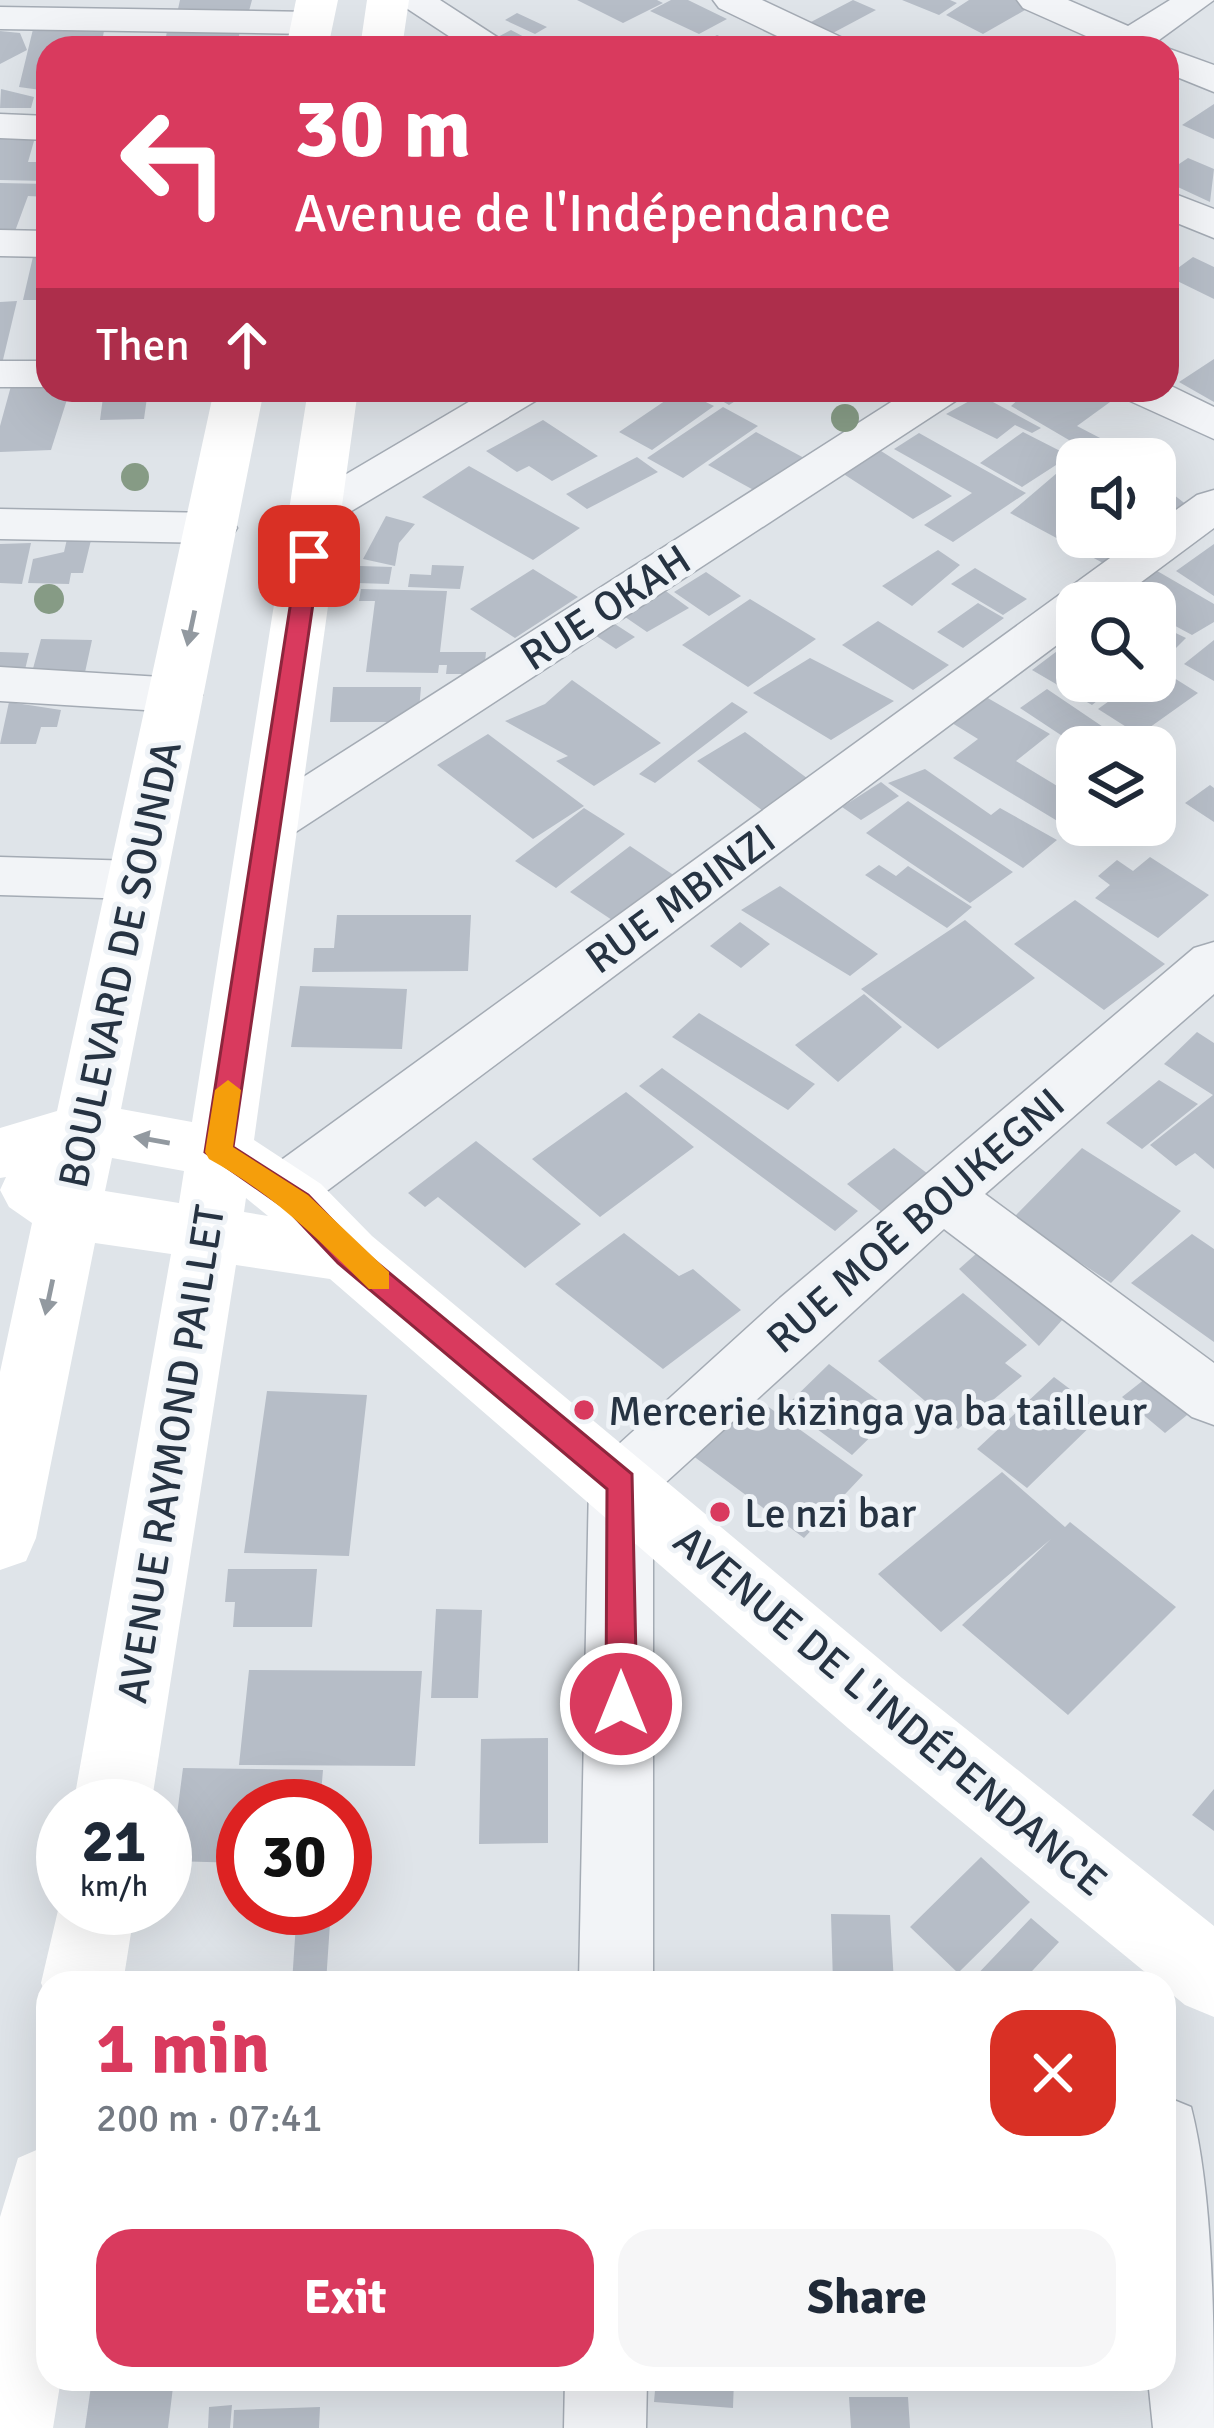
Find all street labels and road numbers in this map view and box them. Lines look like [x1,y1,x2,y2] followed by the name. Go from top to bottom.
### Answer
[511,534,700,682] street label: RUE OKAH
[48,736,193,1192] street label: BOULEVARD DE SOUNDA
[576,813,786,985] street label: RUE MBINZI
[757,1078,1075,1364] street label: RUE MOÊ BOUKEGNI
[107,1201,236,1707] street label: AVENUE RAYMOND PAILLET
[663,1515,1117,1907] street label: AVENUE DE L'INDÉPENDANCE

